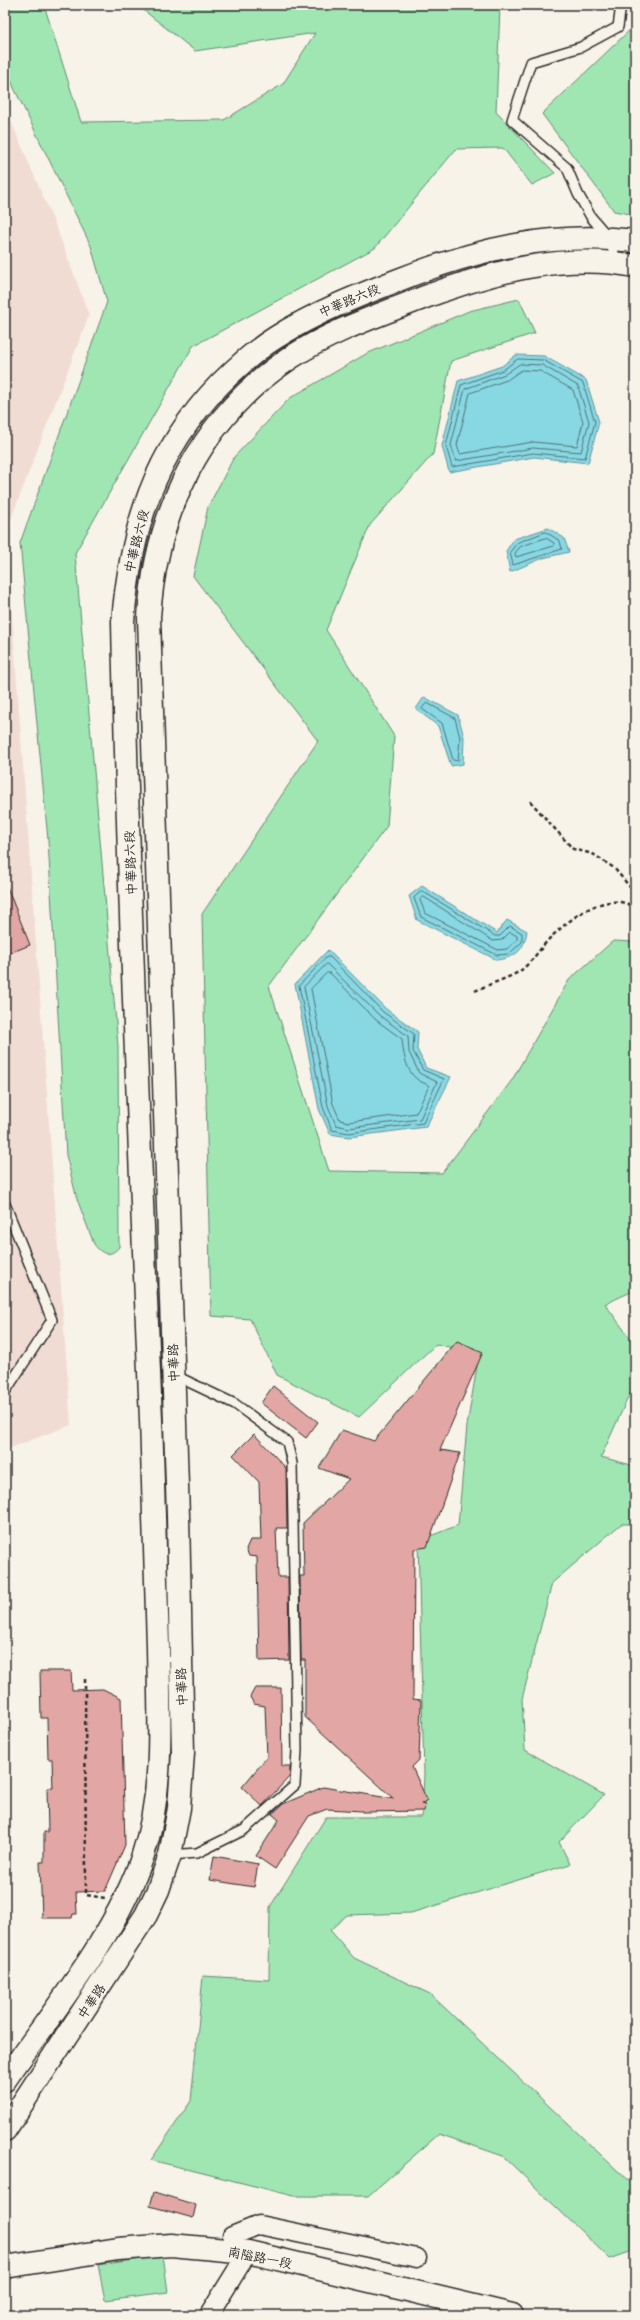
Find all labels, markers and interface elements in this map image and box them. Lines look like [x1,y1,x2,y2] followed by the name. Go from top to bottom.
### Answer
[316,280,383,323] street label: 中華路六段
[120,508,155,575] street label: 中華路六段
[121,830,142,896] street label: 中華路六段
[164,1343,185,1383] street label: 中華路
[172,1667,193,1707] street label: 中華路
[73,1980,111,2023] street label: 中華路
[226,2243,293,2274] street label: 南隘路一段

